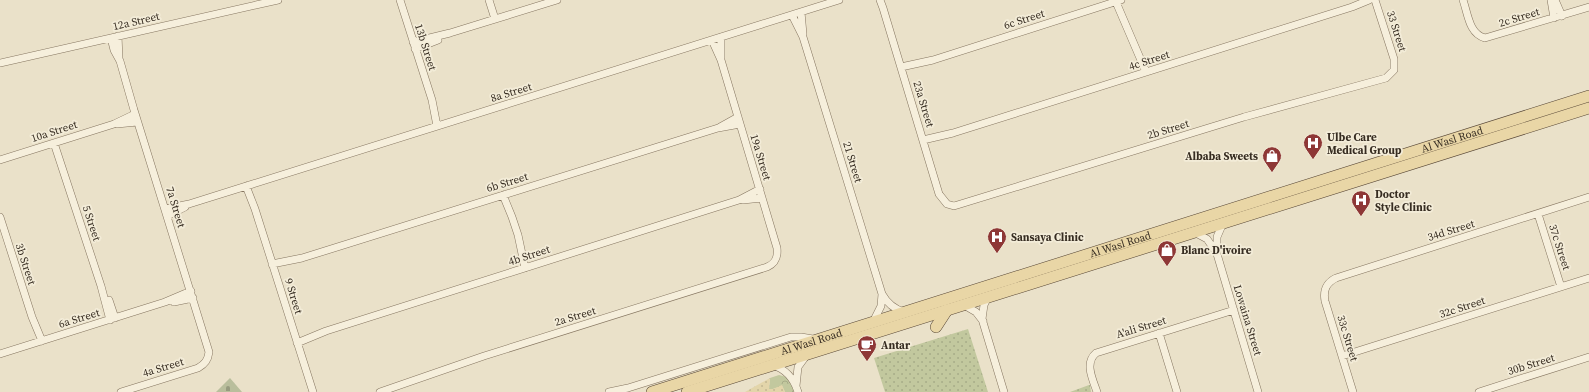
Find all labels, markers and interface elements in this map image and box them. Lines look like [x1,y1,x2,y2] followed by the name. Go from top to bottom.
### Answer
[1497,4,1542,31] street label: 2c Street
[1002,6,1047,33] street label: 6c Street
[111,9,161,34] street label: 12a Street
[1383,9,1410,54] street label: 33 Street
[411,22,440,73] street label: 13b Street
[1127,47,1172,74] street label: 4c Street
[489,79,534,106] street label: 8a Street
[909,79,938,129] street label: 23a Street
[1145,116,1191,143] street label: 2b Street
[29,117,80,146] street label: 10a Street
[1420,123,1486,156] street label: Al Wasl Road
[1327,130,1402,158] place label: Ulbe Care Medical Group
[746,132,775,182] street label: 19a Street
[1302,132,1324,160] hospital icon: Ulbe Care Medical Group
[839,140,866,185] street label: 21 Street
[1261,145,1283,173] shop icon: Albaba Sweets
[1185,149,1258,164] place label: Albaba Sweets
[484,169,530,196] street label: 6b Street
[162,185,189,230] street label: 7a Street
[1375,187,1432,215] place label: Doctor Style Clinic
[1350,189,1372,217] hospital icon: Doctor Style Clinic
[79,203,104,243] street label: 5 Street
[1426,216,1477,245] street label: 34d Street
[1545,222,1574,272] street label: 37c Street
[986,226,1008,254] hospital icon: Sansaya Clinic
[1088,228,1154,261] street label: Al Wasl Road
[1011,230,1084,245] place label: Sansaya Clinic
[1156,239,1178,267] shop icon: Blanc D'ivoire
[12,241,39,287] street label: 3b Street
[506,242,552,269] street label: 4b Street
[1181,243,1252,258] place label: Blanc D'ivoire
[281,277,306,316] street label: 9 Street
[1230,283,1265,358] street label: Lowaina Street
[1437,293,1487,322] street label: 32c Street
[553,303,598,330] street label: 2a Street
[57,305,102,332] street label: 6a Street
[1114,313,1168,342] street label: A'ali Street
[1333,313,1362,363] street label: 33c Street
[779,325,845,359] street label: Al Wasl Road
[856,334,878,362] cafe icon: Antar
[881,338,911,353] place label: Antar
[1506,350,1557,379] street label: 30b Street
[141,354,186,381] street label: 4a Street

